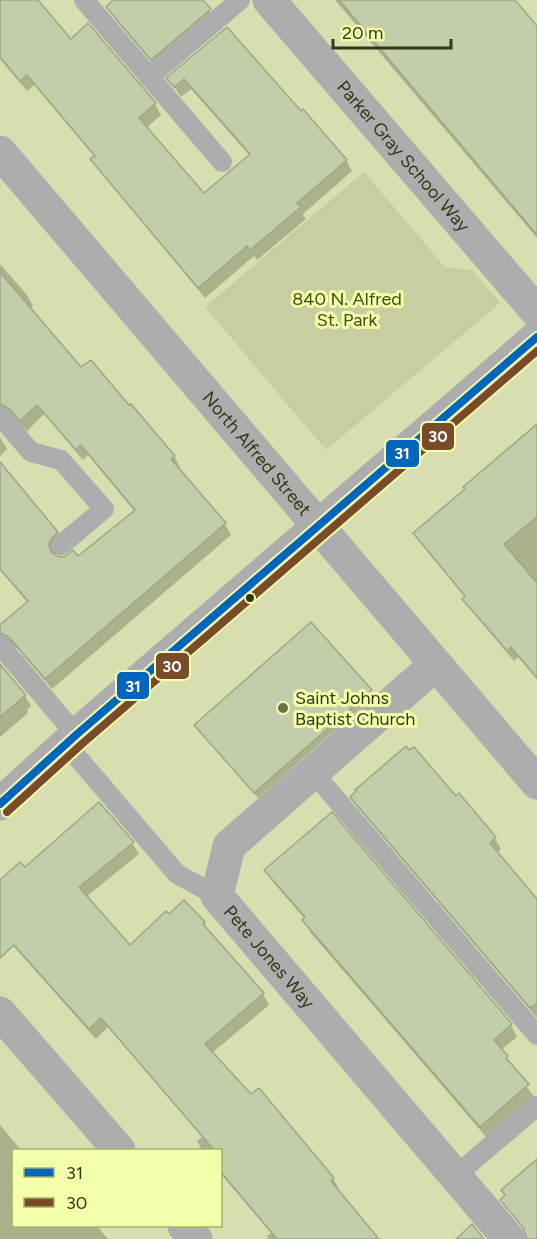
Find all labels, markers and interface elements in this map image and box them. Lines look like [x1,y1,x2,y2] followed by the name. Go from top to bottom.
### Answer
[333,12,452,50] scale bar
[342,22,383,44] text: 20 m
[332,76,475,237] street label: Parker Gray School Way
[292,288,402,331] park label: 840 N. Alfred St. Park
[198,387,316,520] street label: North Alfred Street
[421,422,455,451] line badge: 30
[428,427,448,446] text: 30
[385,439,420,468] line badge: 31
[394,444,410,463] text: 31
[244,592,256,604] unlabelled marker
[155,652,190,680] line badge: 30
[162,657,182,676] text: 30
[116,671,150,700] line badge: 31
[125,677,141,696] text: 31
[295,687,415,730] place label: Saint Johns Baptist Church
[276,701,290,715] marker: Saint Johns Baptist Church
[219,901,320,1014] street label: Pete Jones Way
[12,1149,222,1227] legend
[66,1162,83,1184] text: 31
[66,1192,87,1214] text: 30

